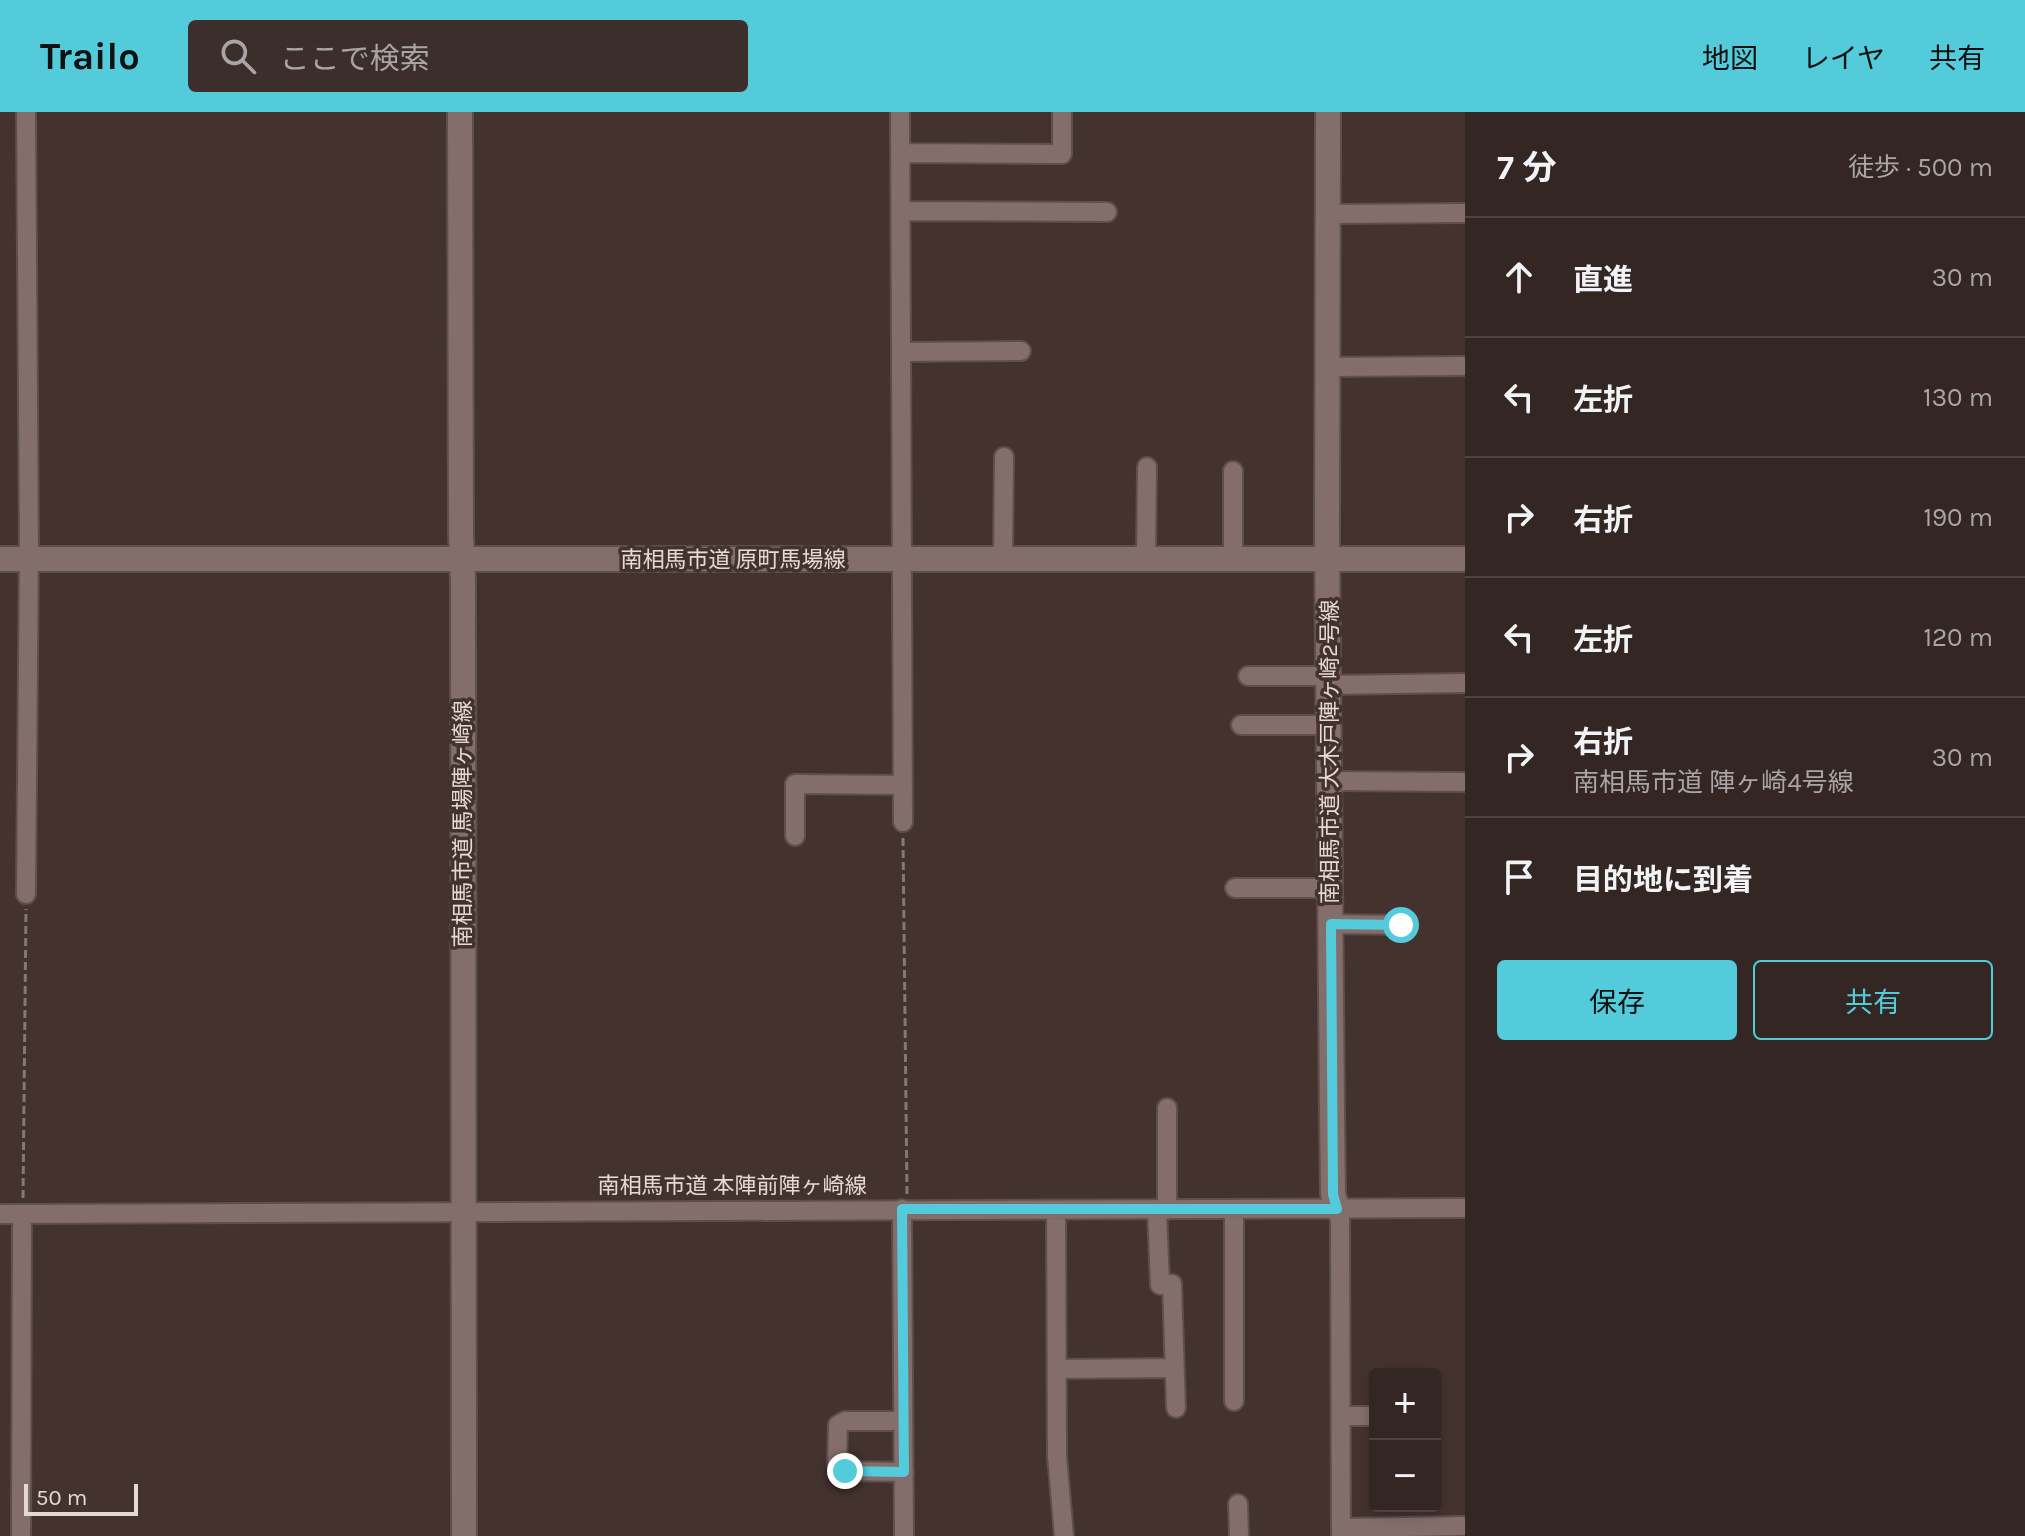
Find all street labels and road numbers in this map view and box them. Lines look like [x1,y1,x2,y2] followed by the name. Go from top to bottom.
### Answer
[620,547,846,573] street label: 南相馬市道 原町馬場線
[1317,600,1343,904] street label: 南相馬市道 大木戸陣ヶ崎2号線
[450,700,476,948] street label: 南相馬市道 馬場陣ヶ崎線
[597,1173,867,1199] street label: 南相馬市道 本陣前陣ヶ崎線

